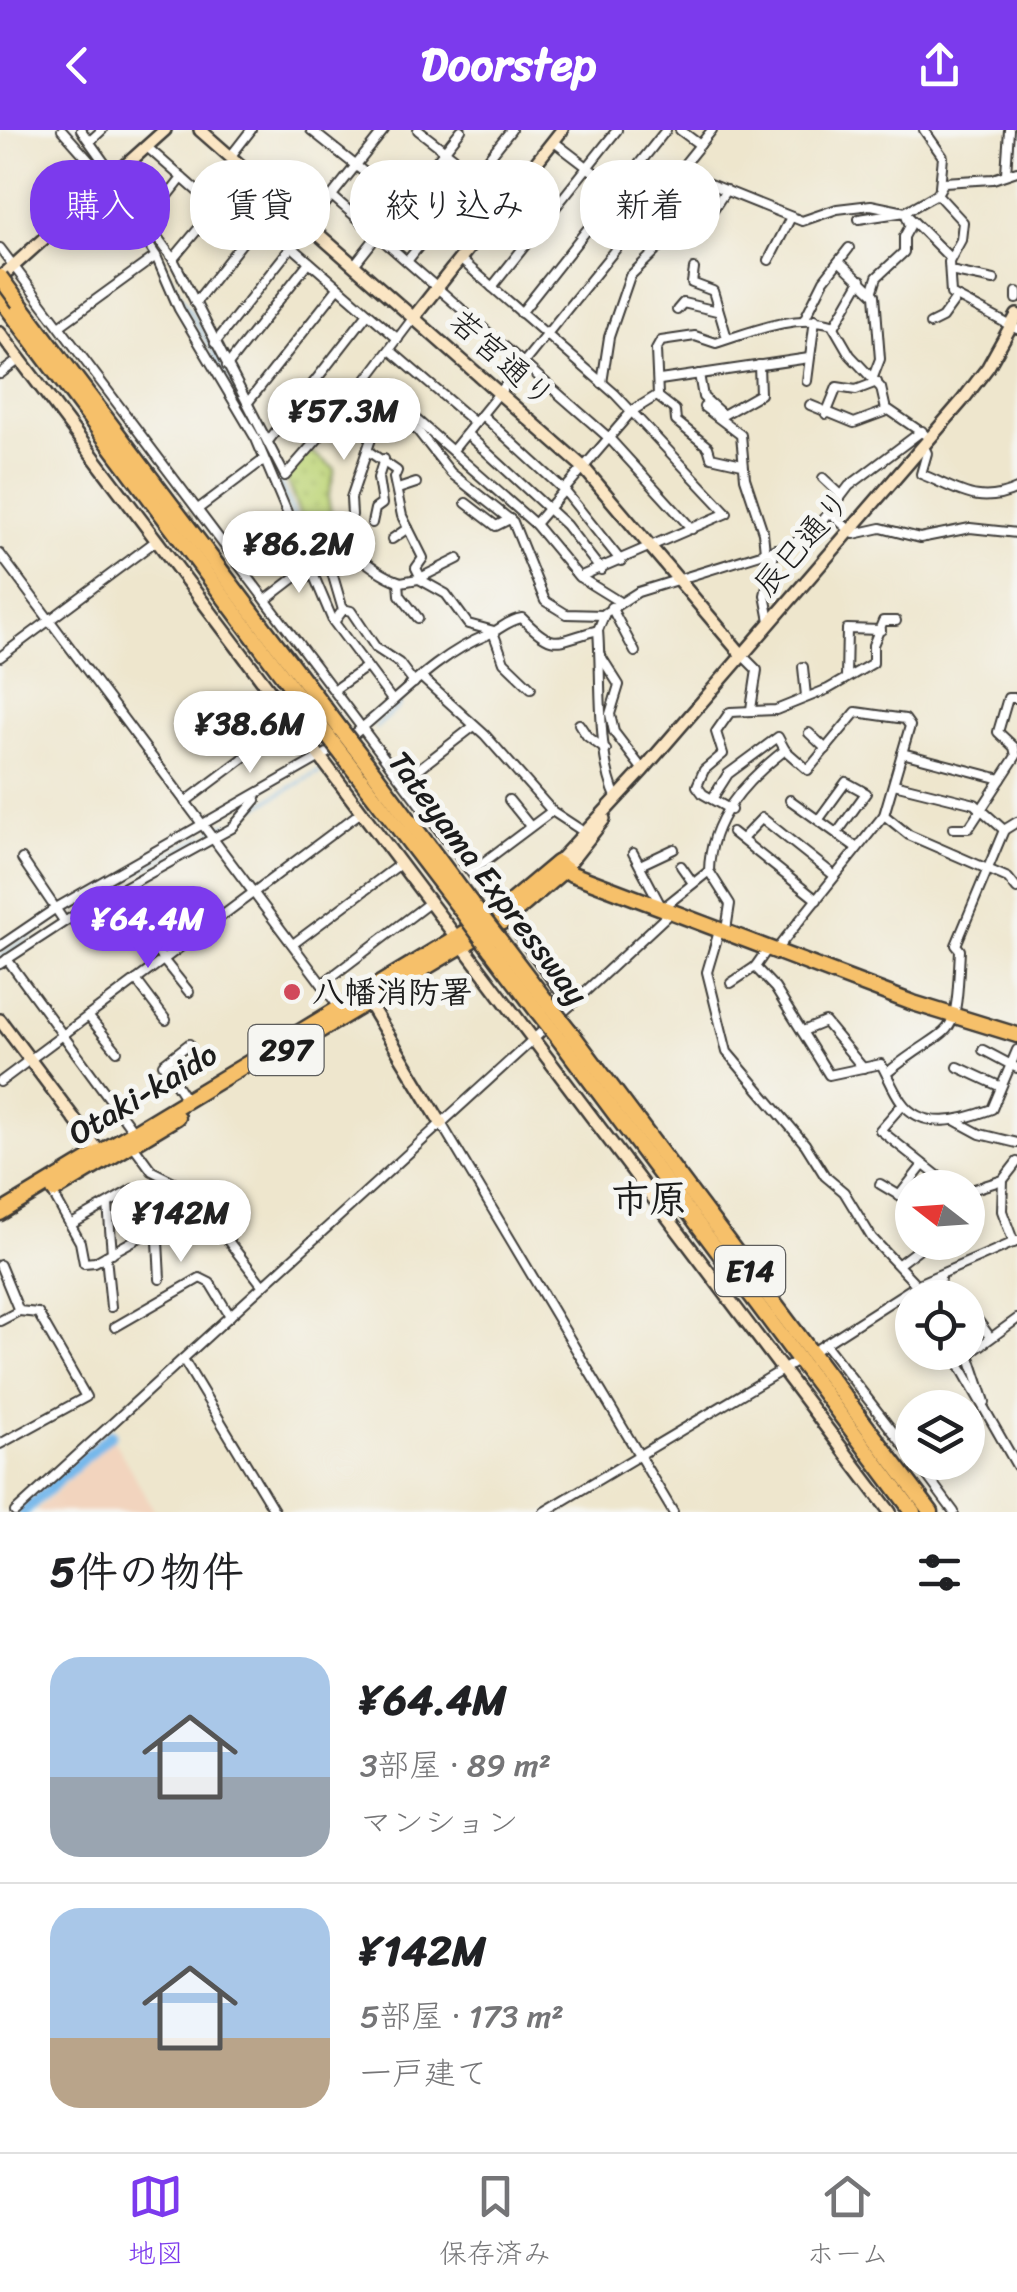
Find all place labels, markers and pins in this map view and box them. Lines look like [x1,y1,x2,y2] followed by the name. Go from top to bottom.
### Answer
[263,378,425,463] pin: ¥57.3M
[218,511,380,596] pin: ¥86.2M
[169,691,331,776] pin: ¥38.6M
[67,886,229,971] pin: ¥64.4M
[312,964,472,1021] place label: 八幡消防署
[281,981,303,1003] marker: 八幡消防署
[111,1180,251,1265] pin: ¥142M

